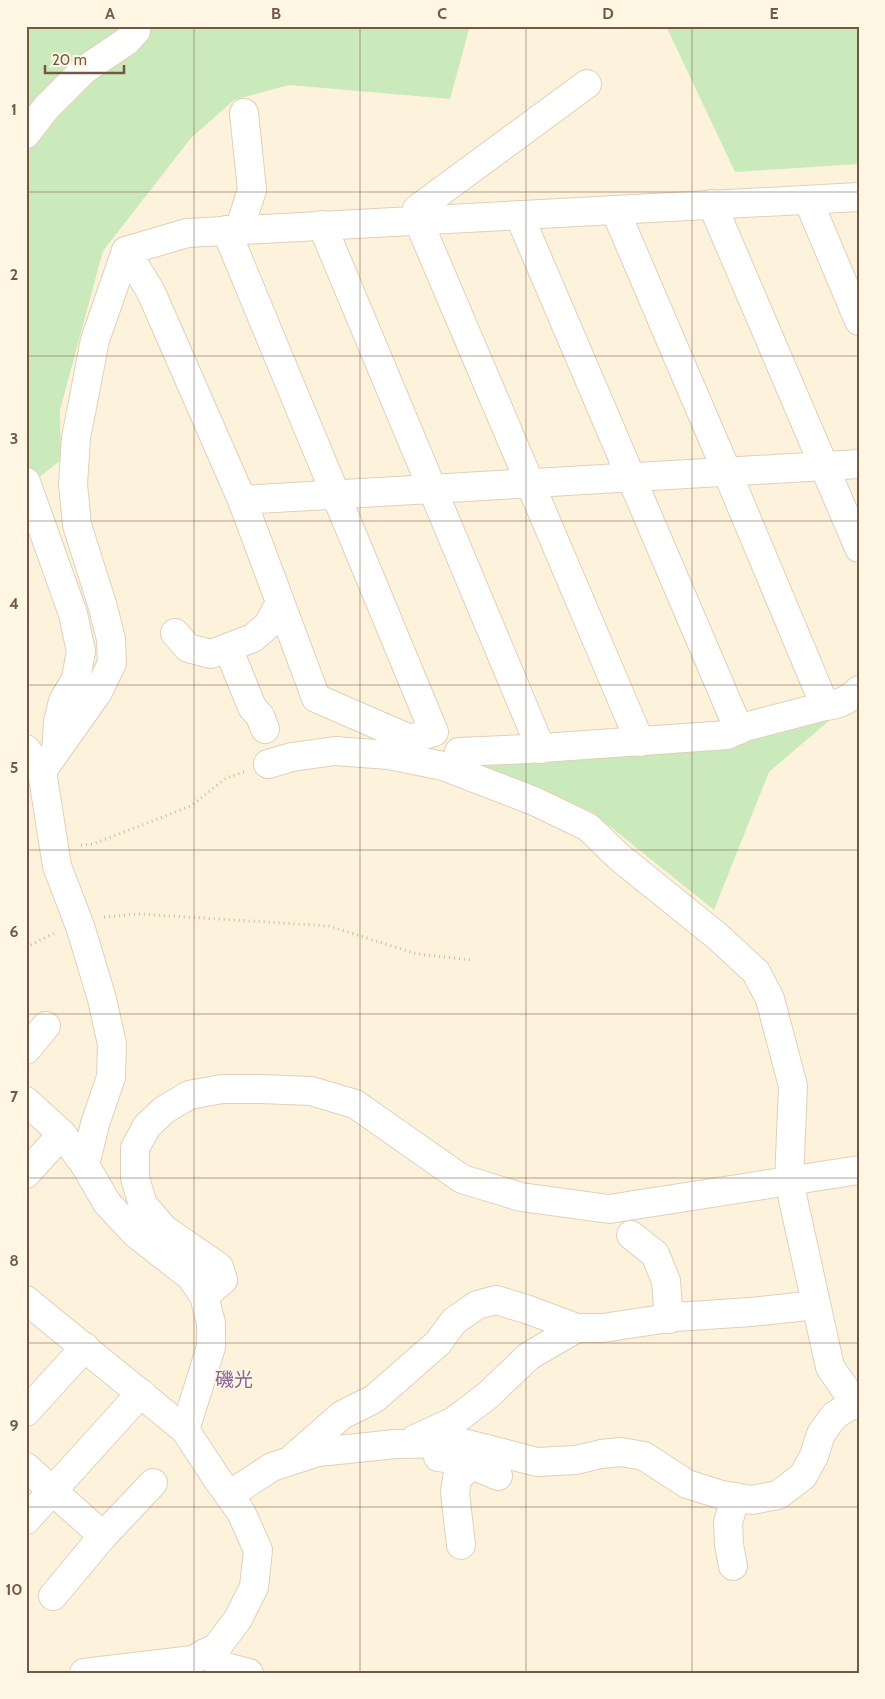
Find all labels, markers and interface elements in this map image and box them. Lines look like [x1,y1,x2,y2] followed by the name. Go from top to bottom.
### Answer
[105,4,115,23] text: A
[271,4,281,23] text: B
[437,4,447,23] text: C
[602,4,614,23] text: D
[769,4,779,23] text: E
[45,42,124,74] scale bar
[52,51,87,69] text: 20 m
[11,100,17,119] text: 1
[10,265,18,284] text: 2
[10,429,18,448] text: 3
[9,594,19,613] text: 4
[10,758,18,777] text: 5
[10,922,19,941] text: 6
[10,1087,19,1106] text: 7
[9,1251,19,1270] text: 8
[215,1368,253,1391] district label: 磯光
[10,1416,19,1435] text: 9
[5,1580,23,1599] text: 10

